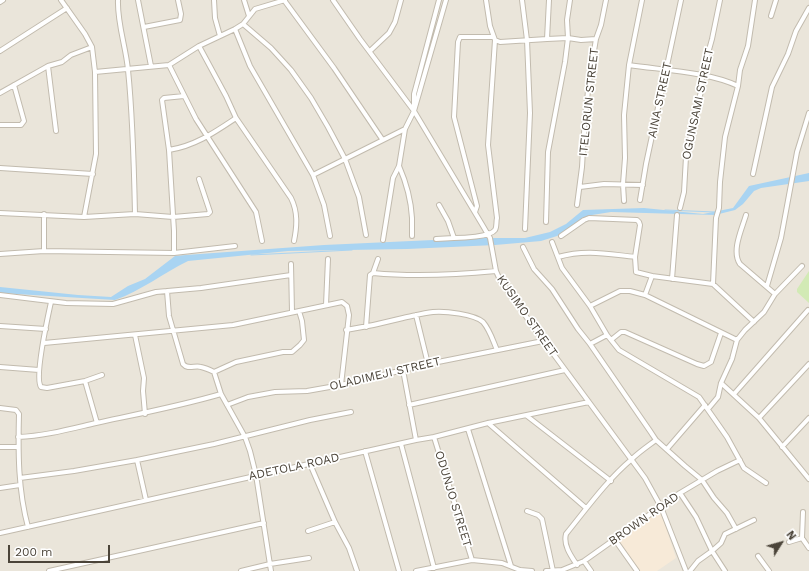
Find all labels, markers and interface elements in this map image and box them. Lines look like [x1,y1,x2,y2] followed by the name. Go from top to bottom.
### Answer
[576,47,602,157] street label: ITELORUN STREET
[679,47,717,161] street label: OGUNSAMI STREET
[645,61,675,139] street label: AINA STREET
[494,273,560,359] street label: KUSIMO STREET
[328,354,442,394] street label: OLADIMEJI STREET
[432,449,474,549] street label: ODUNJO STREET
[247,450,341,484] street label: ADETOLA ROAD
[606,490,682,548] street label: BROWN ROAD
[761,523,801,563] north arrow
[783,528,799,543] text: N
[10,537,112,563] scale bar
[15,545,52,559] text: 200 m

